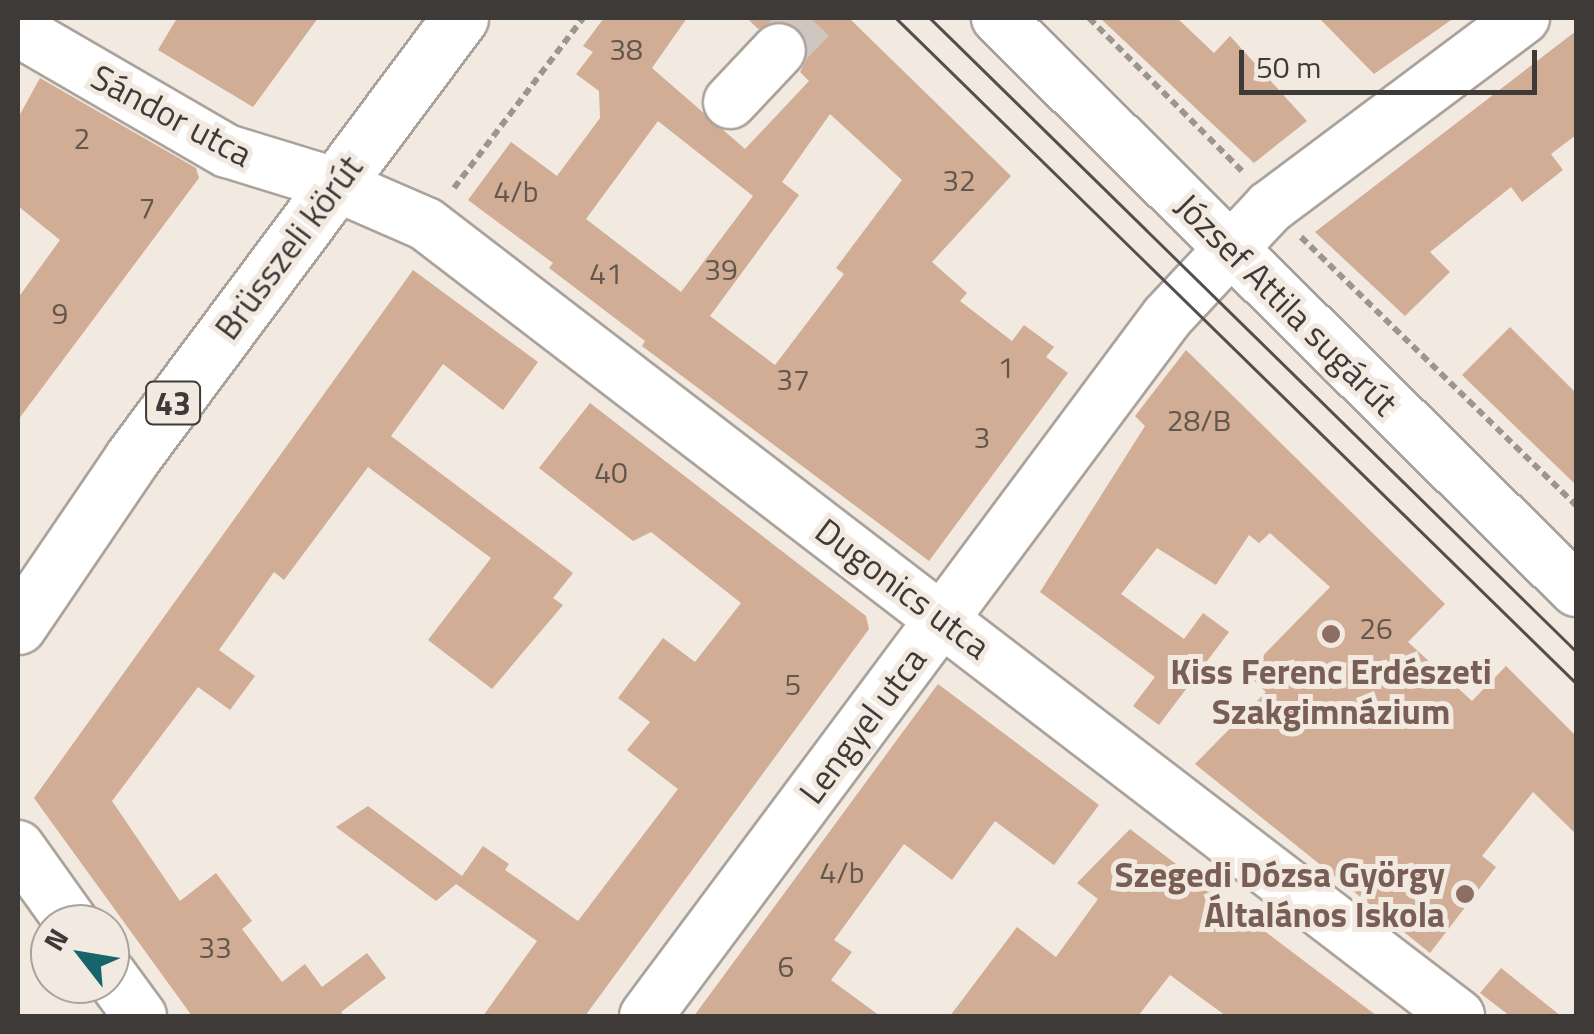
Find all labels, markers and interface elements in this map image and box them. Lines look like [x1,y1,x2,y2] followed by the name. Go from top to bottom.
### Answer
[1244,30,1542,92] scale bar
[609,31,643,67] house number: 38
[1256,44,1321,90] text: 50 m
[85,55,259,175] street label: Sándor utca
[74,120,90,156] house number: 2
[205,147,371,347] street label: Brüsszeli körút
[942,162,976,198] house number: 32
[494,173,538,209] house number: 4/b
[1167,184,1407,424] street label: József Attila sugárút
[139,189,155,225] house number: 7
[704,251,738,287] house number: 39
[589,255,623,291] house number: 41
[52,295,68,331] house number: 9
[998,349,1014,385] house number: 1
[776,361,810,397] house number: 37
[143,376,203,430] road number: 43
[1167,402,1231,438] house number: 28/B
[974,419,990,455] house number: 3
[594,454,628,490] house number: 40
[808,509,998,667] street label: Dugonics utca
[1359,610,1393,646] house number: 26
[1320,623,1342,645] marker: Kiss Ferenc Erdészeti Szakgimnázium
[790,639,934,811] street label: Lengyel utca
[1170,650,1492,732] place label: Kiss Ferenc Erdészeti Szakgimnázium
[785,666,801,702] house number: 5
[1115,853,1445,935] place label: Szegedi Dózsa György Általános Iskola
[820,854,864,890] house number: 4/b
[1454,883,1476,905] marker: Szegedi Dózsa György Általános Iskola
[30,904,130,1004] north arrow
[32,920,79,959] text: N
[198,929,232,965] house number: 33
[778,948,794,984] house number: 6

